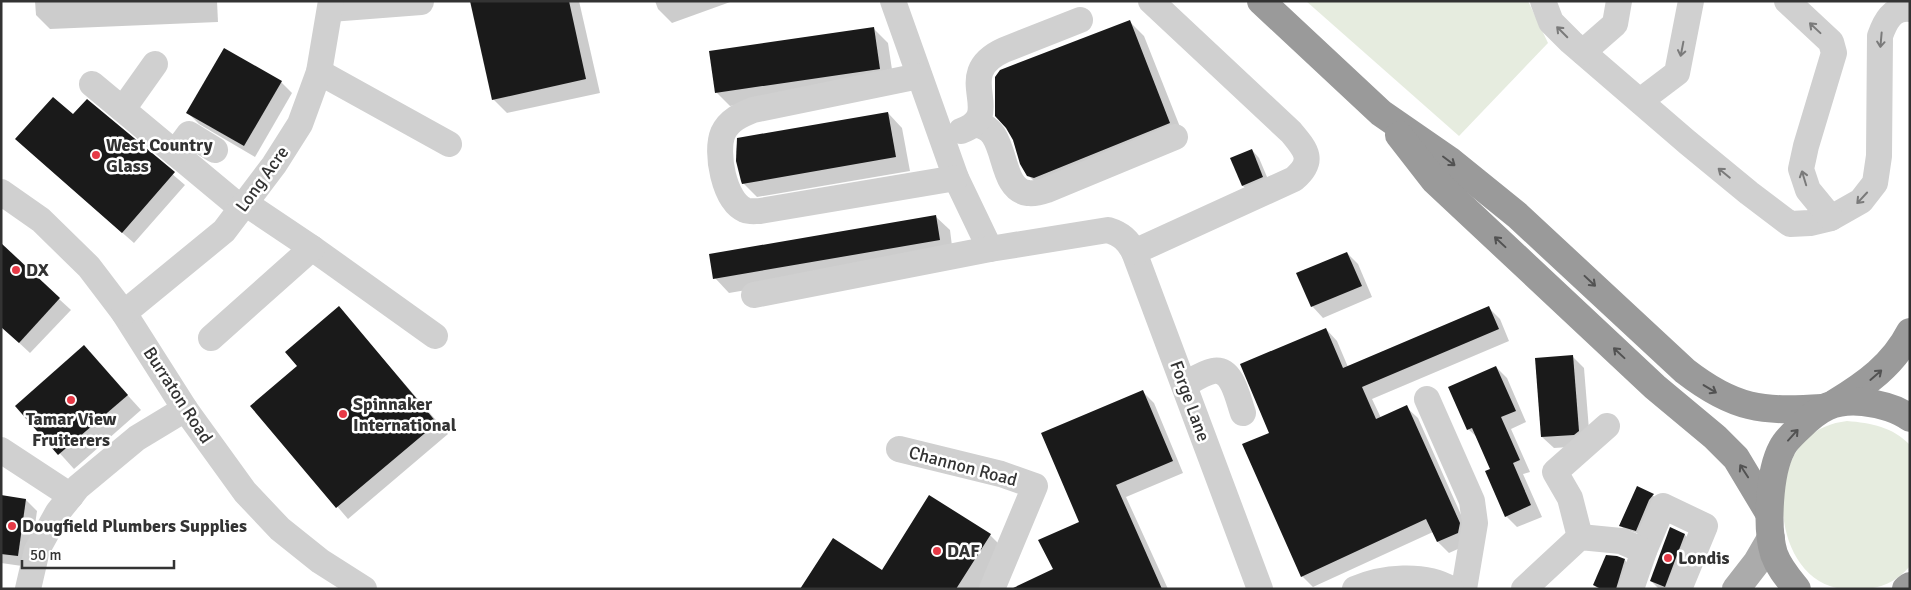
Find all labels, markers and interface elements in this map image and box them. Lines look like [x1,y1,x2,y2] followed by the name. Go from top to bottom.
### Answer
[1809,22,1822,34] one-way arrow
[1555,26,1568,38] one-way arrow
[1876,32,1886,48] one-way arrow
[1677,41,1686,57] one-way arrow
[106,134,213,177] place label: West Country Glass
[231,142,293,216] street label: Long Acre
[90,149,102,161] marker: West Country Glass
[1442,155,1455,166] one-way arrow
[1718,168,1731,179] one-way arrow
[1798,171,1808,187] one-way arrow
[1856,192,1868,204] one-way arrow
[1494,236,1507,248] one-way arrow
[26,259,49,281] place label: DX
[10,264,22,276] marker: DX
[1583,275,1596,287] one-way arrow
[139,343,217,447] street label: Burraton Road
[1613,347,1625,359] one-way arrow
[1165,358,1215,444] street label: Forge Lane
[1869,370,1882,381] one-way arrow
[1703,385,1717,395] one-way arrow
[353,393,457,436] place label: Spinnaker International
[65,394,77,406] marker: Tamar View Fruiterers
[26,408,117,451] place label: Tamar View Fruiterers
[337,408,349,420] marker: Spinnaker International
[1787,428,1799,441] one-way arrow
[906,441,1020,491] street label: Channon Road
[1739,464,1749,478] one-way arrow
[22,515,247,537] place label: Dougfield Plumbers Supplies
[6,520,18,532] marker: Dougfield Plumbers Supplies
[22,538,175,570] scale bar
[947,540,980,562] place label: DAF
[931,545,943,557] marker: DAF
[30,546,61,564] text: 50 m
[1678,547,1730,569] place label: Londis
[1662,552,1674,564] marker: Londis

